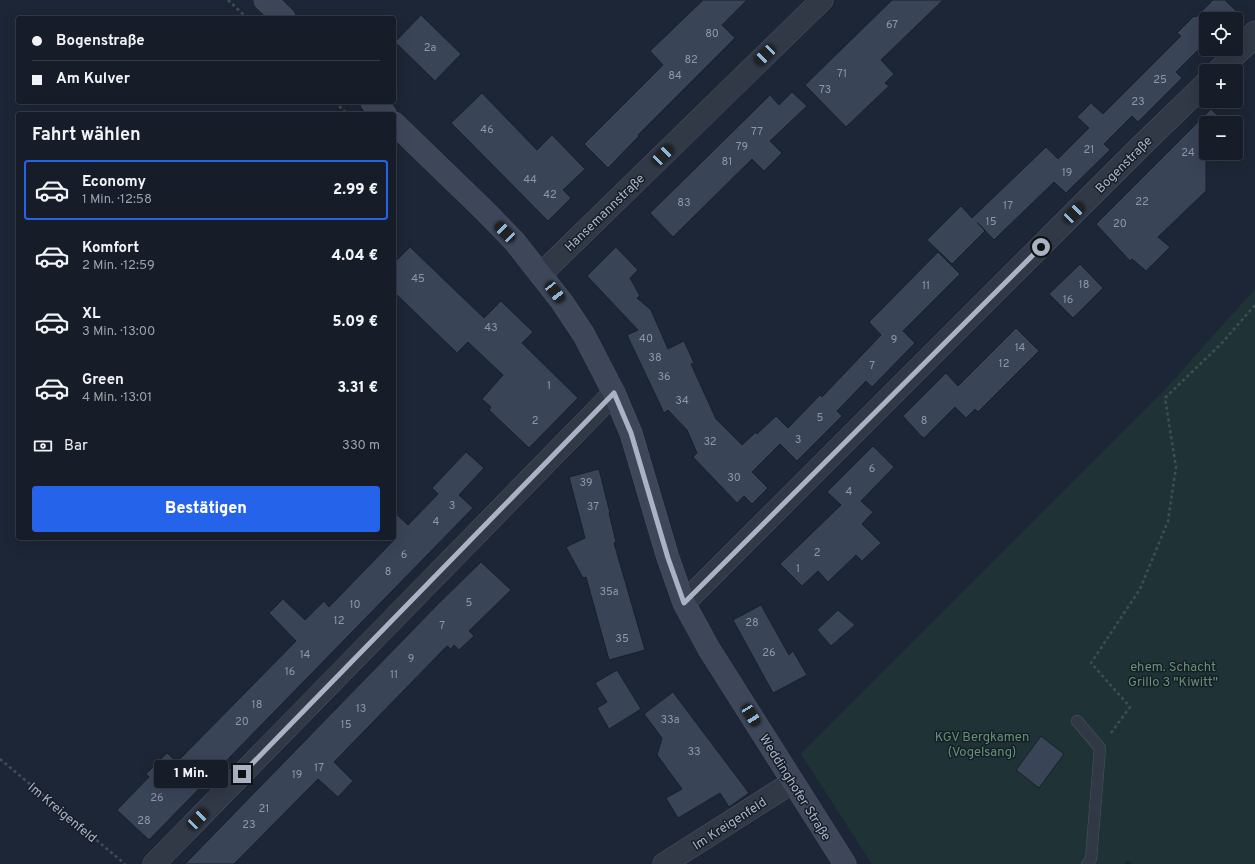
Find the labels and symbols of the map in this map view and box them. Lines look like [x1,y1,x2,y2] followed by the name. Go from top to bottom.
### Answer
[886,18,898,32] house number: 67
[705,27,719,41] house number: 80
[424,41,436,55] house number: 2a
[752,42,778,68] car
[684,53,698,67] house number: 82
[837,67,847,81] house number: 71
[668,69,682,83] house number: 84
[1153,73,1167,87] house number: 25
[819,83,831,97] house number: 73
[1131,95,1145,109] house number: 23
[480,123,494,137] house number: 46
[751,125,763,139] house number: 77
[1093,134,1156,197] street label: Bogenstraße
[736,140,748,154] house number: 79
[650,142,676,168] car
[1084,143,1094,157] house number: 21
[1181,146,1195,160] house number: 24
[722,155,732,169] house number: 81
[1062,166,1072,180] house number: 19
[562,171,649,256] street label: Hansemannstraße
[523,173,537,187] house number: 44
[543,188,557,202] house number: 42
[1135,195,1149,209] house number: 22
[677,196,691,210] house number: 83
[1003,199,1013,213] house number: 17
[1061,200,1087,226] car
[986,215,997,229] house number: 15
[1113,217,1127,231] house number: 20
[492,219,518,245] car
[1032,238,1050,256] route start
[411,272,425,286] house number: 45
[1079,278,1089,292] house number: 18
[543,279,567,305] car
[922,279,930,293] house number: 11
[1063,293,1073,307] house number: 16
[484,321,498,335] house number: 43
[639,332,653,346] house number: 40
[891,333,897,347] house number: 9
[1015,341,1026,355] house number: 14
[648,351,662,365] house number: 38
[999,357,1009,371] house number: 12
[869,359,875,373] house number: 7
[657,370,671,384] house number: 36
[547,379,551,393] house number: 1
[675,394,689,408] house number: 34
[817,411,824,425] house number: 5
[532,414,538,428] house number: 2
[921,414,927,428] house number: 8
[795,433,801,447] house number: 3
[703,435,717,449] house number: 32
[869,462,875,476] house number: 6
[727,471,741,485] house number: 30
[580,476,592,490] house number: 39
[846,485,853,499] house number: 4
[449,499,455,513] house number: 3
[587,500,599,514] house number: 37
[433,515,440,529] house number: 4
[814,546,820,560] house number: 2
[401,548,407,562] house number: 6
[796,562,800,576] house number: 1
[385,565,391,579] house number: 8
[599,585,619,599] house number: 35a
[466,596,473,610] house number: 5
[349,598,361,612] house number: 10
[334,614,344,628] house number: 12
[745,616,759,630] house number: 28
[439,619,445,633] house number: 7
[615,632,629,646] house number: 35
[762,646,776,660] house number: 26
[300,648,311,662] house number: 14
[408,652,414,666] house number: 9
[1128,660,1218,691] park label: ehem. Schacht Grillo 3 "Kiwitt"
[285,665,295,679] house number: 16
[390,668,398,682] house number: 11
[252,698,262,712] house number: 18
[356,702,366,716] house number: 13
[740,702,762,728] car
[660,713,680,727] house number: 33a
[235,715,249,729] house number: 20
[341,718,352,732] house number: 15
[935,730,1029,761] park label: KGV Bergkamen (Vogelsang)
[755,732,834,844] street label: Weddinghofer Straße
[687,745,701,759] house number: 33
[154,760,228,788] callout: 1 Min.
[314,761,324,775] house number: 17
[233,765,251,783] route end
[292,768,302,782] house number: 19
[24,780,99,847] street label: Im Kreigenfeld
[150,791,164,805] house number: 26
[690,795,770,854] street label: Im Kreigenfeld
[259,802,269,816] house number: 21
[185,806,211,832] car
[137,814,151,828] house number: 28
[242,818,256,832] house number: 23

